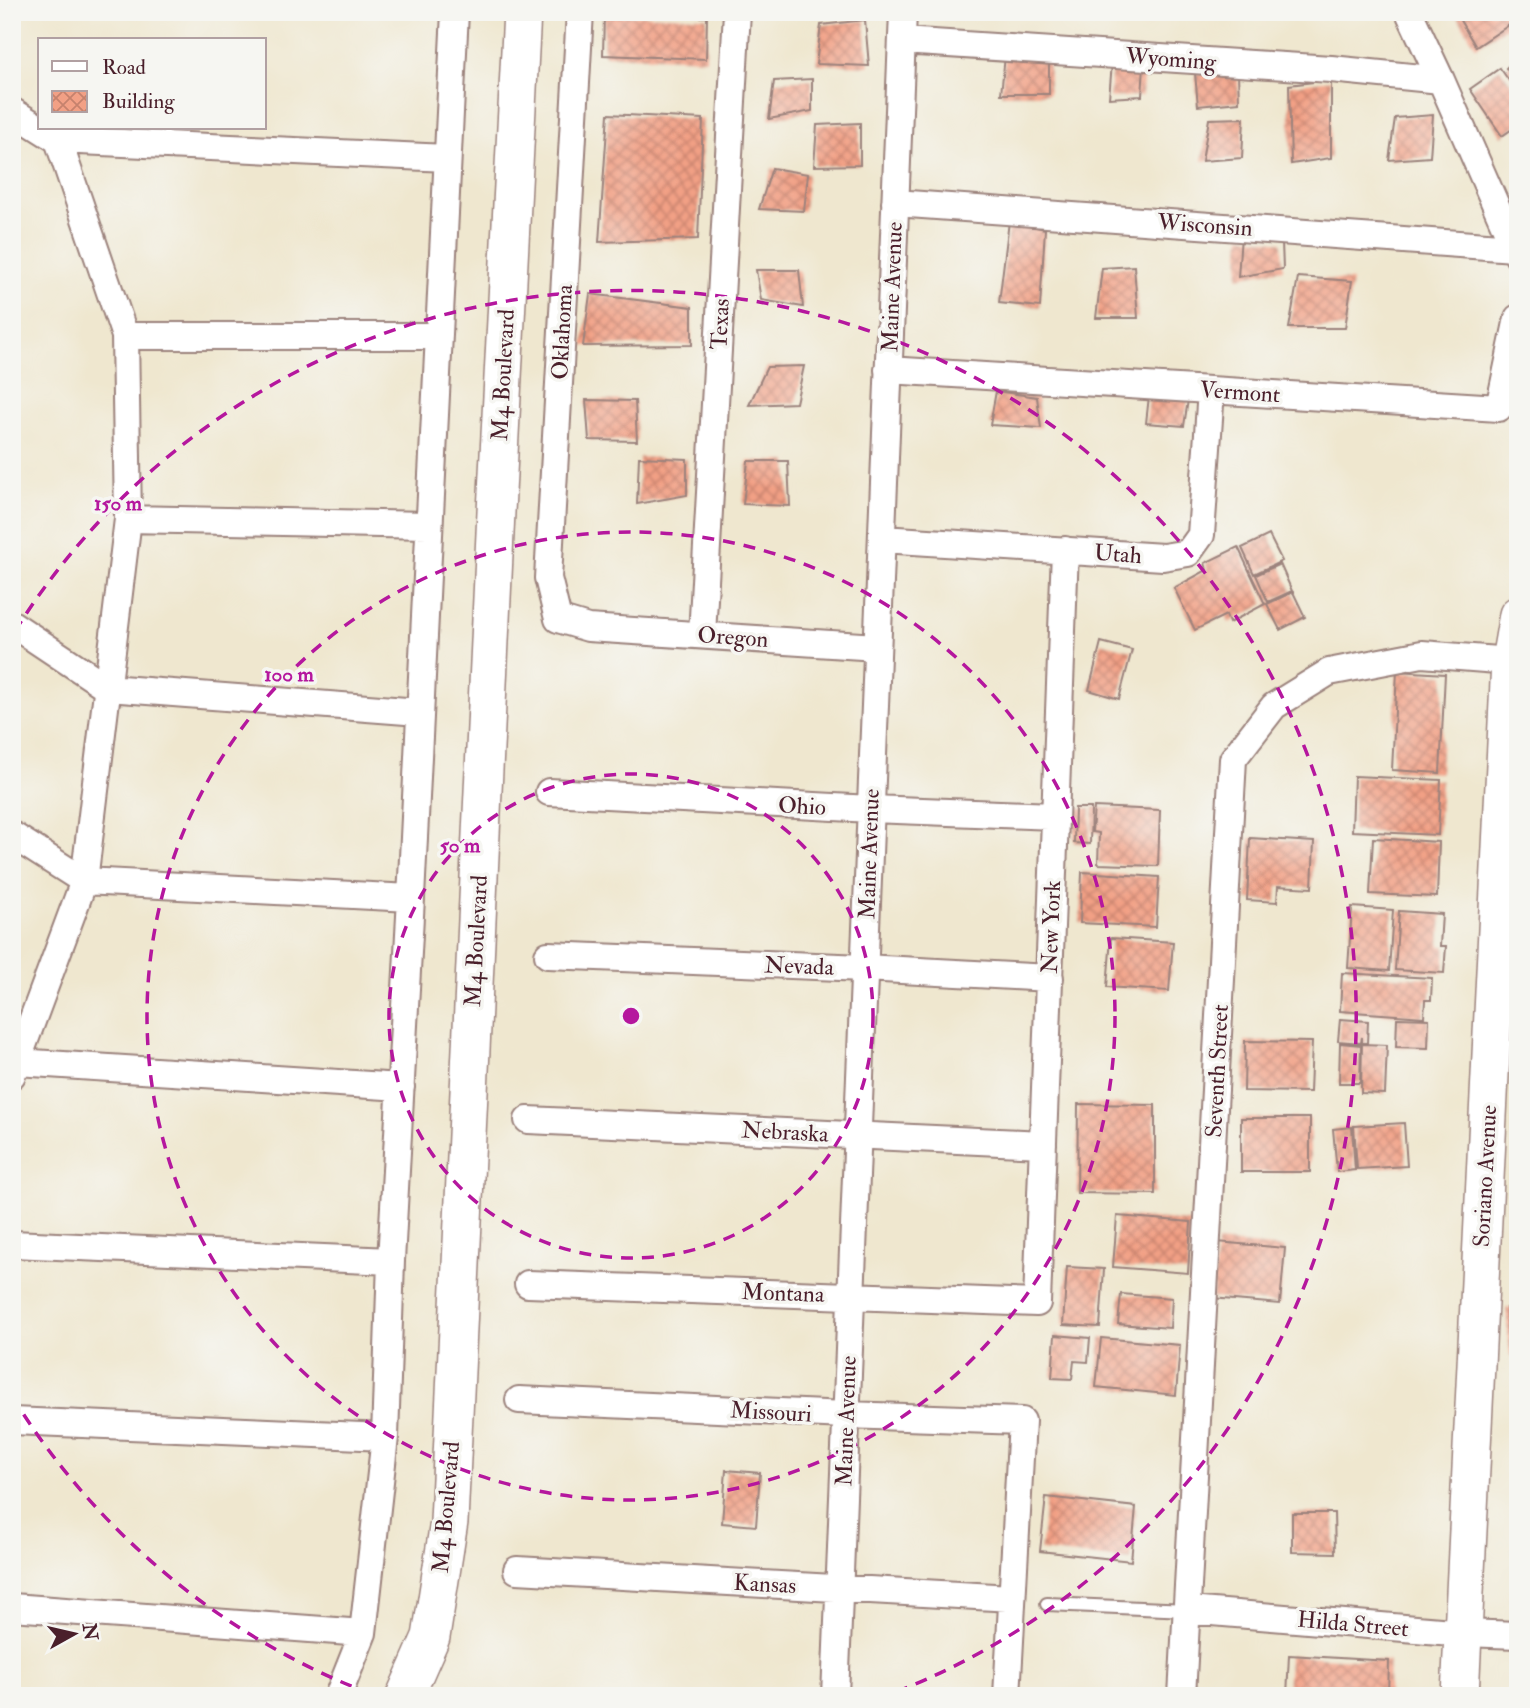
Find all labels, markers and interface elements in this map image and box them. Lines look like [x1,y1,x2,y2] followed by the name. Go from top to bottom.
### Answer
[38,38,266,130] legend
[1124,41,1218,77] street label: Wyoming
[102,54,147,81] text: Road
[102,88,175,115] text: Building
[1155,207,1254,243] street label: Wisconsin
[875,221,909,353] street label: Maine Avenue
[545,283,579,380] street label: Oklahoma
[704,298,736,350] street label: Texas
[485,308,521,442] street label: M4 Boulevard
[1199,375,1281,409] street label: Vermont
[94,490,143,517] text: 150 m
[1093,538,1143,570] street label: Utah
[697,620,770,654] street label: Oregon
[264,661,315,688] text: 100 m
[852,788,886,920] street label: Maine Avenue
[777,790,827,822] street label: Ohio
[440,832,481,859] text: 50 m
[458,874,494,1008] street label: M4 Boulevard
[1035,880,1067,974] street label: New York
[764,950,835,982] street label: Nevada
[619,1004,643,1028] centre of rings
[1199,1004,1235,1138] street label: Seventh Street
[1467,1104,1503,1248] street label: Soriano Avenue
[741,1115,830,1149] street label: Nebraska
[741,1277,825,1309] street label: Montana
[829,1355,863,1487] street label: Maine Avenue
[729,1395,813,1429] street label: Missouri
[426,1440,466,1574] street label: M4 Boulevard
[733,1568,797,1600] street label: Kansas
[38,1600,108,1670] north arrow
[1296,1605,1410,1643] street label: Hilda Street
[77,1621,103,1643] text: N

